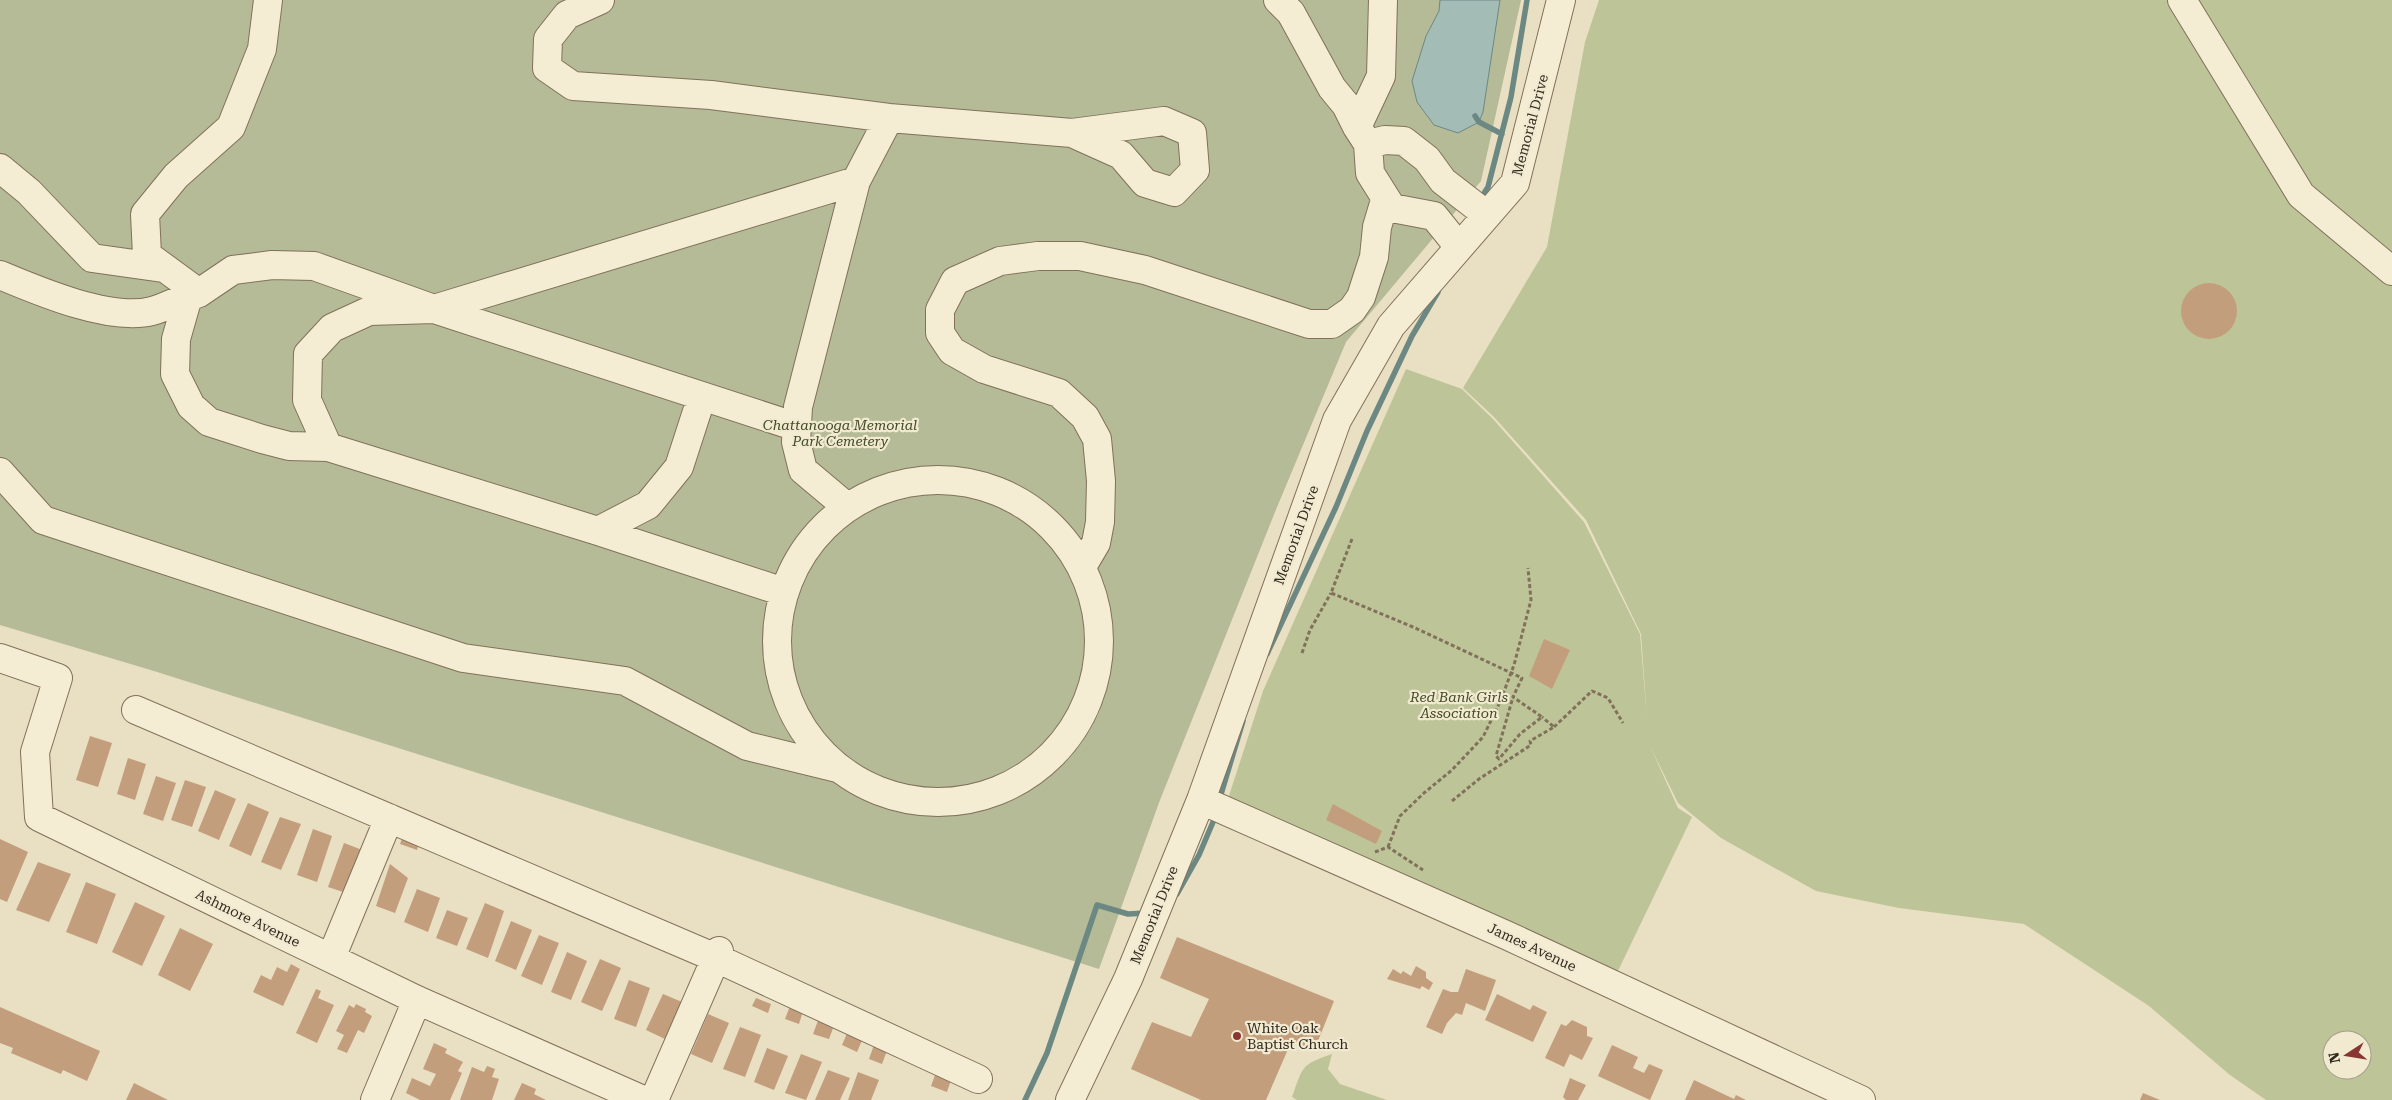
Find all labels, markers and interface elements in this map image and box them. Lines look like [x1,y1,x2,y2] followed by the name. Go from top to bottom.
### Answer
[1509,72,1551,178] street label: Memorial Drive
[763,417,917,449] park label: Chattanooga Memorial Park Cemetery
[1271,483,1321,587] street label: Memorial Drive
[1409,689,1509,721] park label: Red Bank Girls Association
[1127,863,1181,966] street label: Memorial Drive
[193,886,303,950] street label: Ashmore Avenue
[1485,919,1579,975] street label: James Avenue
[1247,1020,1348,1052] place label: White Oak Baptist Church
[1231,1030,1243,1042] marker: White Oak Baptist Church
[2322,1030,2372,1080] north arrow
[2325,1051,2343,1065] text: N

